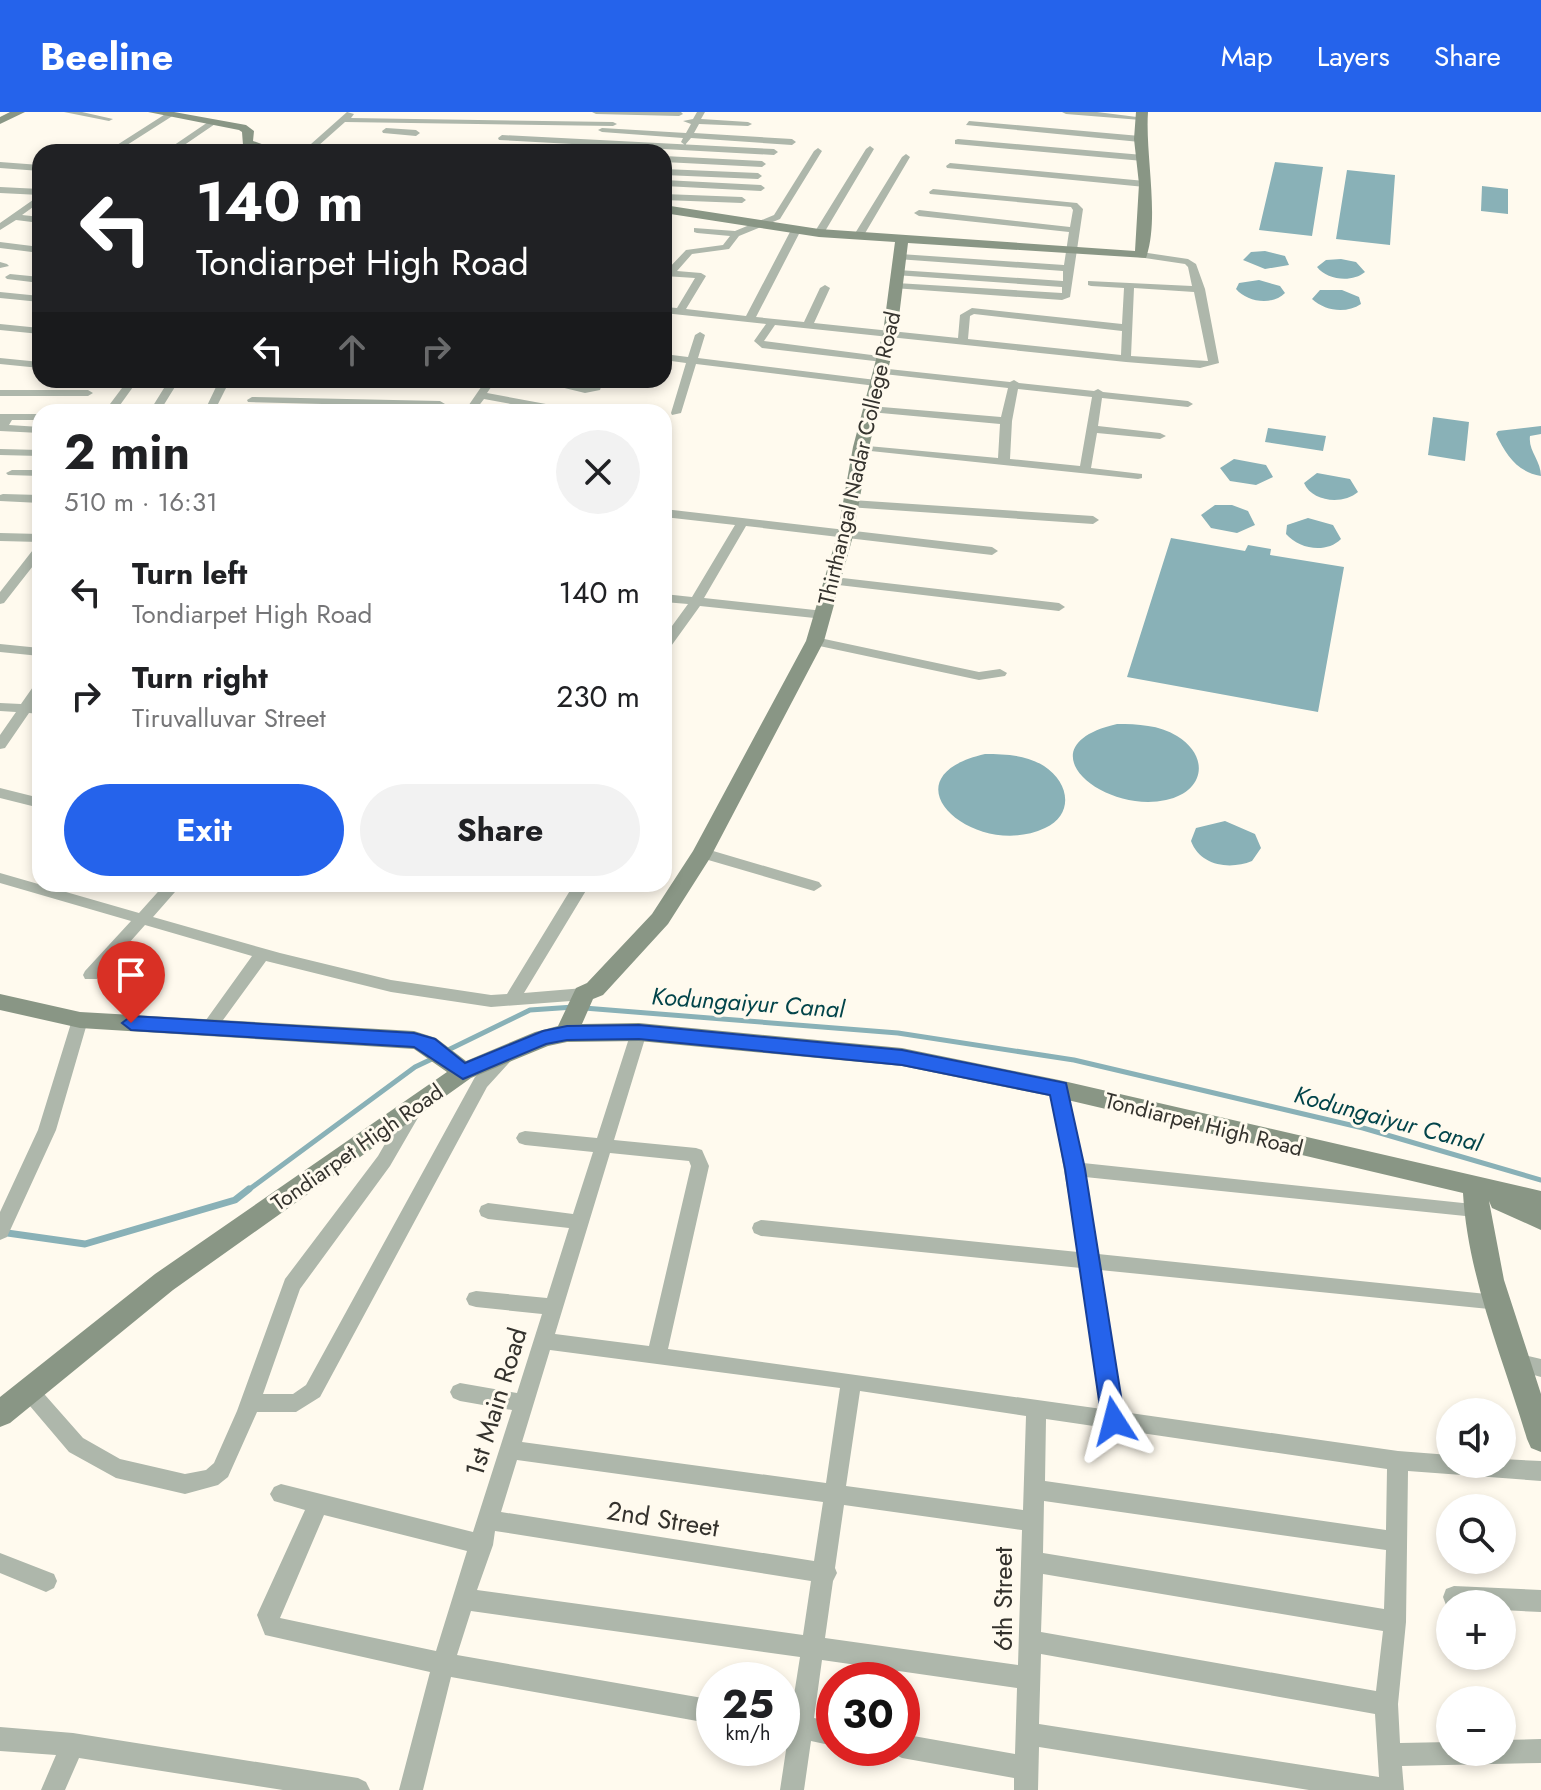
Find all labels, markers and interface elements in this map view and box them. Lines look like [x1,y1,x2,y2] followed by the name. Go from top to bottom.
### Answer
[40,29,173,84] text: Beeline
[1221,36,1273,77] text: Map
[1317,36,1390,77] text: Layers
[1434,36,1501,77] text: Share
[196,161,363,242] text: 140 m
[64,176,168,280] icon: left
[196,236,529,288] text: Tondiarpet High Road
[810,308,908,608] street label: Thirthangal Nadar College Road
[246,328,290,372] icon: left
[330,328,374,372] icon: ahead
[414,328,458,372] icon: right
[64,418,190,487] text: 2 min
[556,430,640,514] button: close
[64,483,218,521] text: 510 m · 16:31
[132,552,247,595] text: Turn left
[64,570,108,614] icon: left
[559,571,640,614] text: 140 m
[132,595,372,633] text: Tondiarpet High Road
[132,656,268,699] text: Turn right
[64,674,108,718] icon: right
[556,675,640,718] text: 230 m
[132,699,326,737] text: Tiruvalluvar Street
[64,784,344,876] button: Exit
[360,784,640,876] button: Share
[97,941,165,1023] pin
[109,953,153,997] icon: arrive
[650,978,847,1027] water label: Kodungaiyur Canal
[265,1076,449,1218] street label: Tondiarpet High Road
[1290,1077,1488,1161] water label: Kodungaiyur Canal
[1101,1084,1307,1164] street label: Tondiarpet High Road
[455,1323,537,1481] street label: 1st Main Road
[1072,1379,1156,1463] position arrow
[1436,1398,1516,1766] map controls
[1436,1398,1516,1478] button: sound
[604,1491,723,1547] street label: 2nd Street
[1436,1494,1516,1574] button: search
[984,1546,1022,1651] street label: 6th Street
[1436,1590,1516,1670] button: +
[816,1662,920,1766] speed limit sign: 30
[722,1675,774,1733] text: 25
[1436,1686,1516,1766] button: −
[725,1719,771,1748] text: km/h

